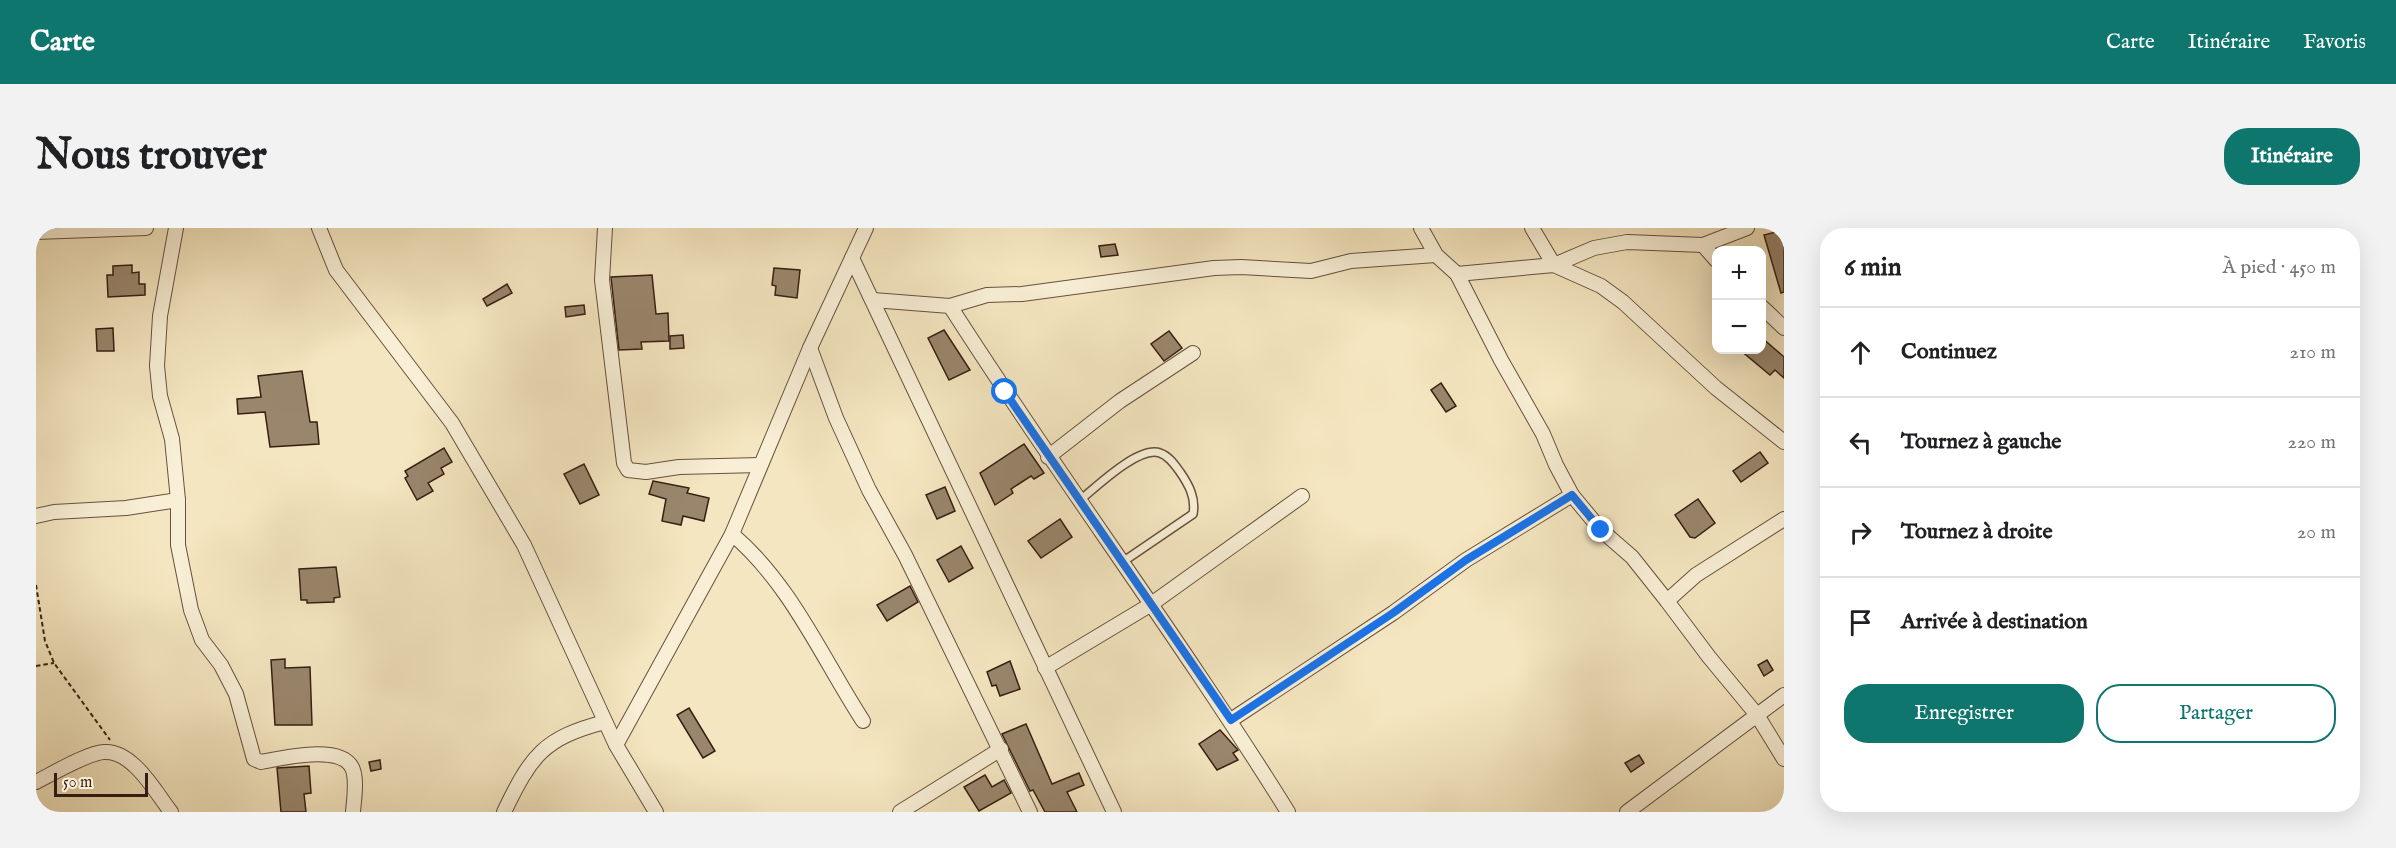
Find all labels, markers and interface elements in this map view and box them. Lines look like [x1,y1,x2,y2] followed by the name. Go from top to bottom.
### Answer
[30,25,95,60] text: Carte
[2106,29,2155,56] text: Carte
[2188,29,2270,56] text: Itinéraire
[2303,29,2366,56] text: Favoris
[2224,128,2360,185] button: Itinéraire
[36,130,267,183] text: Nous trouver
[1712,246,1766,354] map controls
[1712,246,1766,300] button: +
[1844,251,1902,284] text: 6 min
[2223,255,2336,280] text: À pied · 450 m
[1712,300,1766,354] button: −
[1844,336,1877,369] icon: ahead
[1901,338,1997,366] text: Continuez
[2290,340,2336,365] text: 210 m
[991,378,1017,404] route start
[1844,426,1877,459] icon: left
[1901,428,2061,456] text: Tournez à gauche
[2288,430,2336,455] text: 220 m
[1587,516,1613,542] route end
[1844,516,1877,549] icon: right
[1901,518,2052,546] text: Tournez à droite
[2297,520,2336,545] text: 20 m
[1844,606,1877,639] icon: arrive
[1901,608,2088,636] text: Arrivée à destination
[1844,684,2084,743] button: Enregistrer
[2096,684,2336,743] button: Partager
[54,770,148,798] scale bar
[63,773,92,793] text: 50 m

